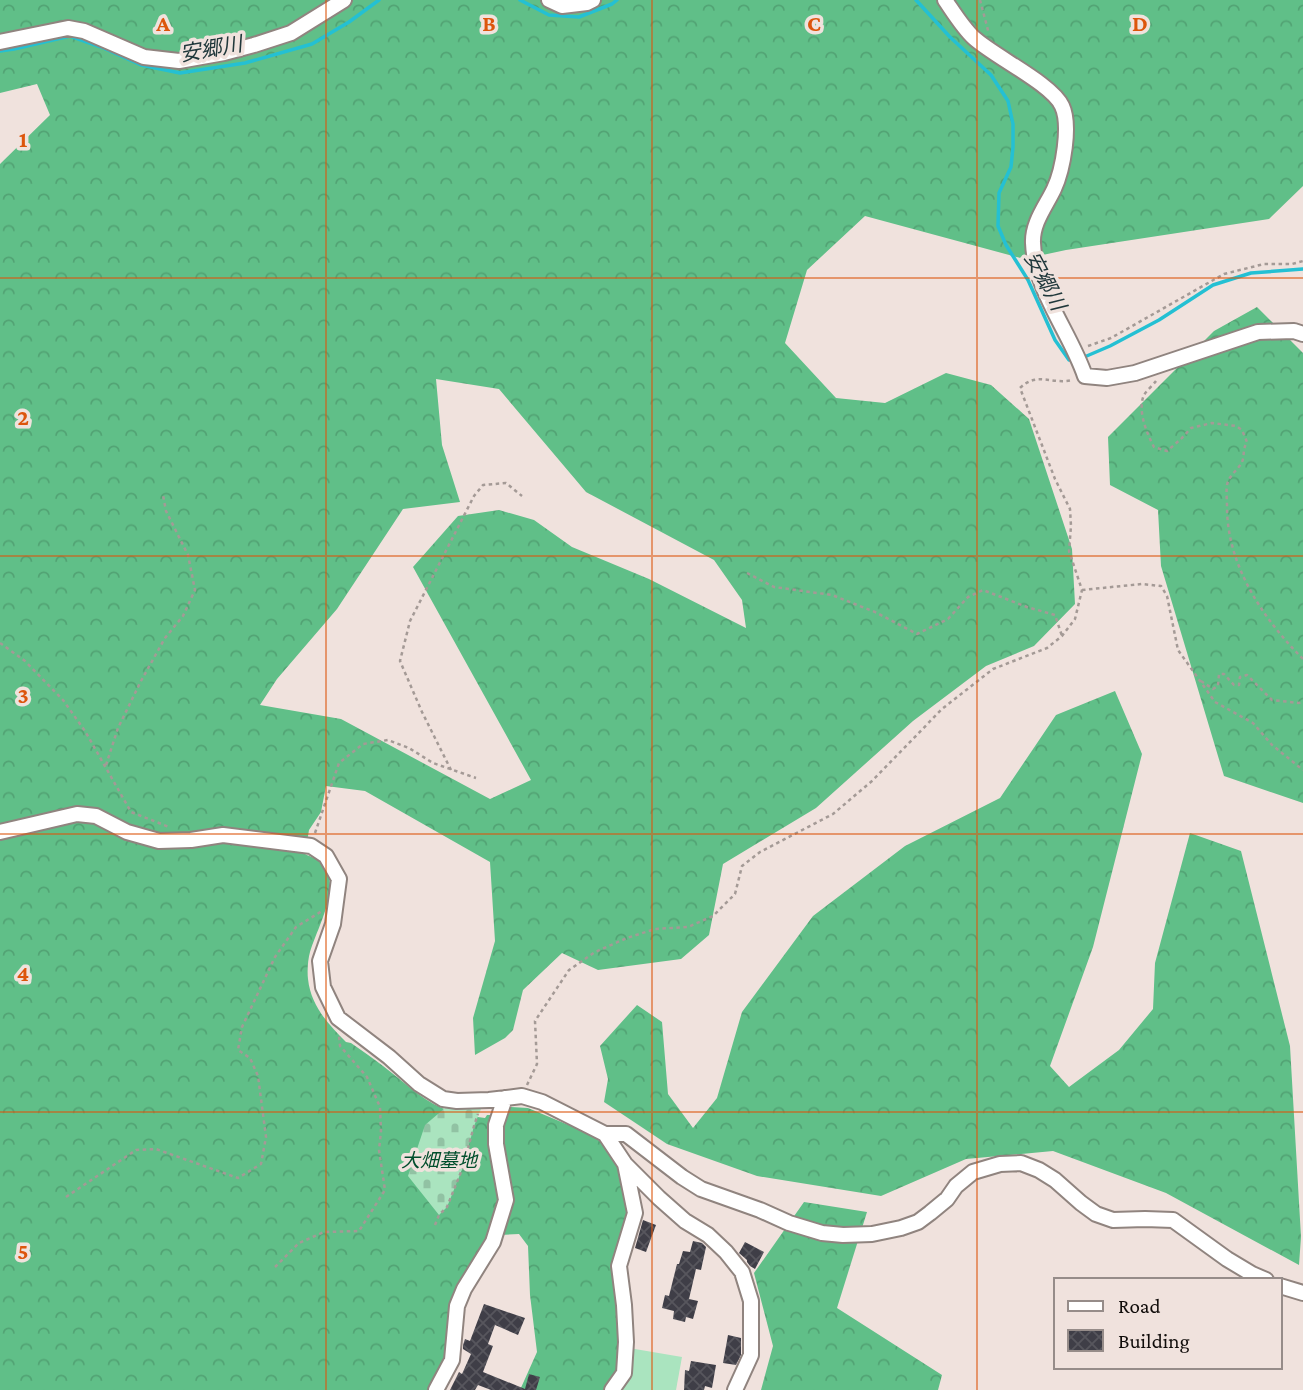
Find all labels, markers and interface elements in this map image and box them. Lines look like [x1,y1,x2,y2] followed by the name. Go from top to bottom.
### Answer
[155,10,170,36] text: A
[482,10,496,36] text: B
[807,10,821,36] text: C
[1132,10,1148,36] text: D
[178,31,246,66] water label: 安郷川
[19,126,28,152] text: 1
[1020,248,1071,316] water label: 安郷川
[17,404,29,430] text: 2
[17,682,29,708] text: 3
[17,960,29,986] text: 4
[401,1150,479,1171] park label: 大畑墓地
[17,1238,29,1264] text: 5
[1054,1278,1282,1369] legend
[1118,1294,1161,1318] text: Road
[1118,1329,1190,1353] text: Building

